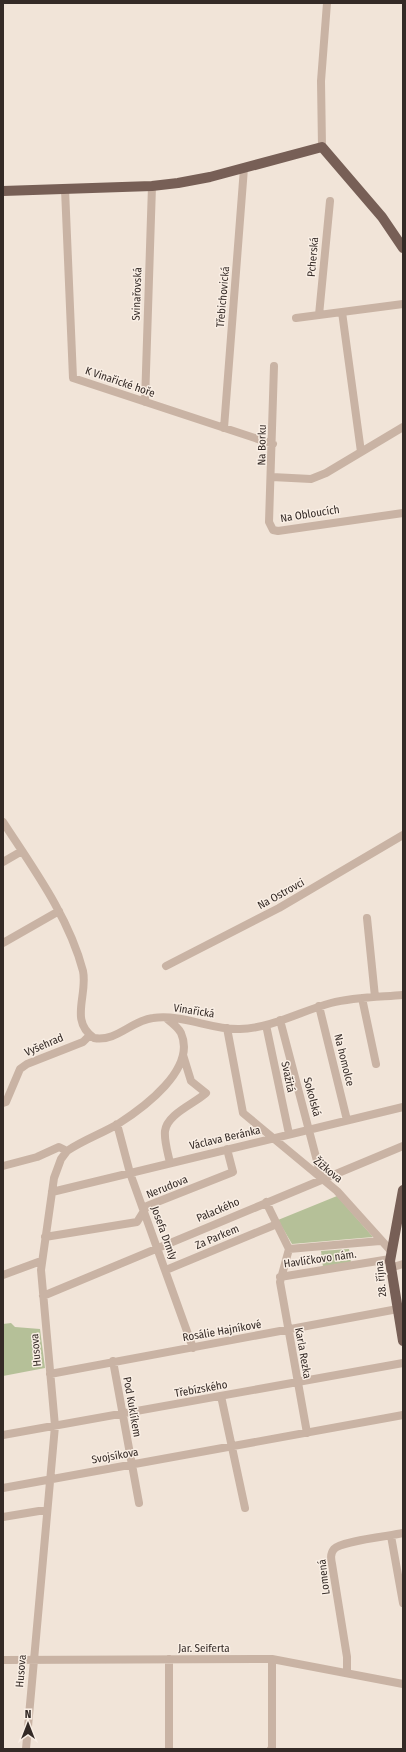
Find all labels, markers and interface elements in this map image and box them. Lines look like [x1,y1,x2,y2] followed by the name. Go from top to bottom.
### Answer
[305,236,321,278] street label: Pcherská
[214,266,232,328] street label: Třebichovická
[130,267,144,321] street label: Svinařovská
[83,364,157,400] street label: K Vinařické hoře
[255,424,269,466] street label: Na Borku
[279,503,341,525] street label: Na Obloucích
[255,876,307,912] street label: Na Ostrovci
[173,1001,215,1021] street label: Vinařická
[23,1031,65,1059] street label: Vyšehrad
[331,1033,357,1087] street label: Na homolce
[278,1060,298,1094] street label: Svažitá
[301,1076,323,1118] street label: Sokolská
[188,1124,262,1152] street label: Václava Beránka
[311,1154,346,1186] street label: Žižkova
[144,1173,190,1201] street label: Nerudova
[195,1195,242,1225] street label: Palackého
[148,1204,180,1262] street label: Josefa Drmly
[193,1222,241,1252] street label: Za Parkem
[283,1247,357,1271] street label: Havlíčkovo nám.
[373,1260,389,1298] street label: 28. října
[182,1318,262,1344] street label: Rosálie Hajníkové
[292,1326,314,1380] street label: Karla Rezka
[28,1333,44,1367] street label: Husova
[120,1376,144,1438] street label: Pod Kuklíkem
[174,1378,229,1400] street label: Třebízského
[91,1445,139,1467] street label: Svojsíkova
[315,1559,333,1595] street label: Lomená
[178,1642,230,1655] street label: Jar. Seiferta
[13,1654,29,1688] street label: Husova
[8,1704,48,1744] north arrow
[25,1708,31,1721] text: N

